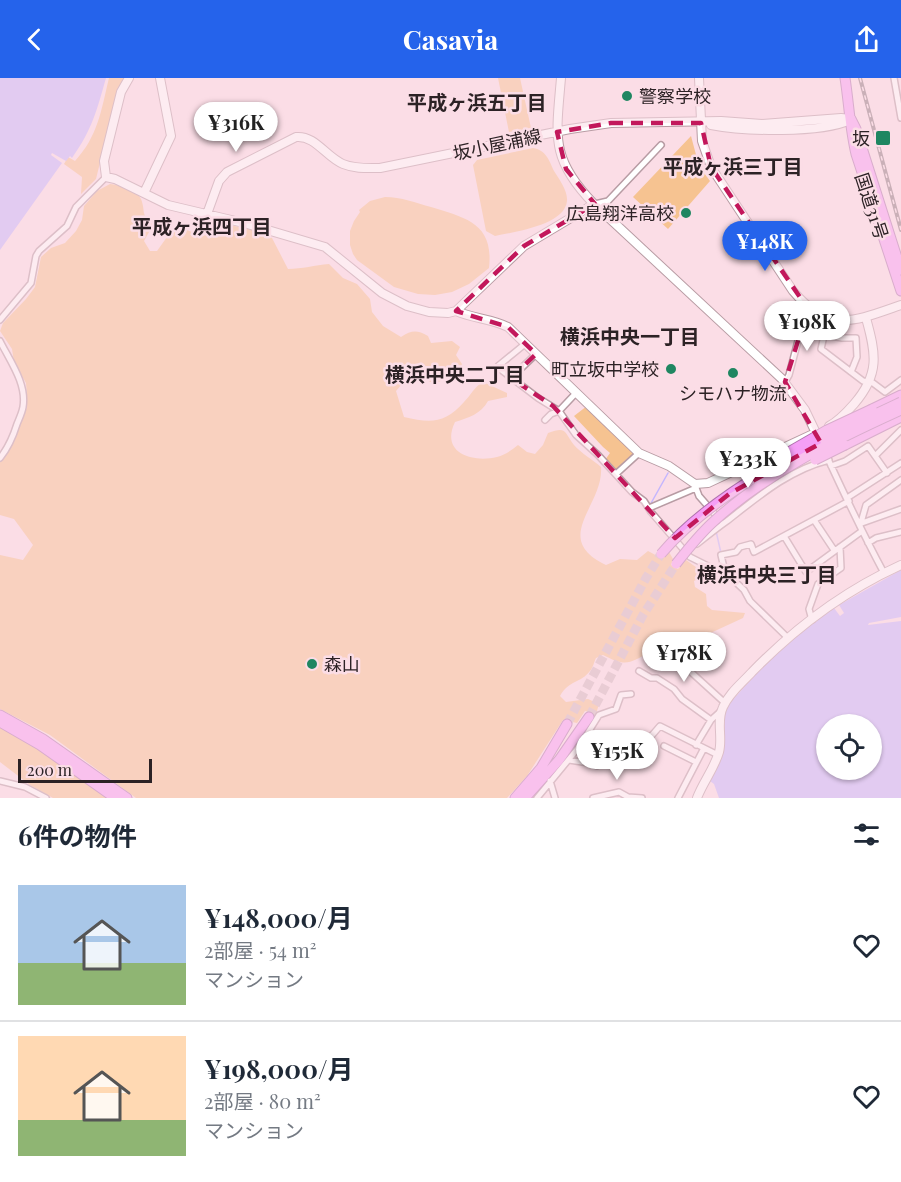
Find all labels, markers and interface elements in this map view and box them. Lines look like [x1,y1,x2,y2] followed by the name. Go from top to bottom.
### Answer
[403,21,498,57] text: Casavia
[18,23,51,56] icon: back
[850,23,883,56] icon: share
[639,84,711,108] place label: 警察学校
[407,88,547,115] district label: 平成ヶ浜五丁目
[620,89,634,103] marker: 警察学校
[194,102,278,153] pin: ¥316K
[208,108,264,135] text: ¥316K
[450,123,544,165] street label: 坂小屋浦線
[852,126,870,150] place label: 坂
[874,129,892,147] marker: 坂
[663,152,803,179] district label: 平成ヶ浜三丁目
[850,170,894,242] street label: 国道31号
[566,201,674,225] place label: 広島翔洋高校
[679,206,693,220] marker: 広島翔洋高校
[132,212,272,239] district label: 平成ヶ浜四丁目
[723,221,807,272] pin: ¥148K
[736,227,794,254] text: ¥148K
[765,301,849,352] pin: ¥198K
[778,307,836,334] text: ¥198K
[560,322,700,349] district label: 横浜中央一丁目
[551,357,659,381] place label: 町立坂中学校
[385,360,525,387] district label: 横浜中央二丁目
[664,362,678,376] marker: 町立坂中学校
[726,366,740,380] marker: シモハナ物流
[679,381,787,405] place label: シモハナ物流
[706,438,790,489] pin: ¥233K
[719,444,777,471] text: ¥233K
[697,560,837,587] district label: 横浜中央三丁目
[642,632,726,683] pin: ¥178K
[656,638,712,665] text: ¥178K
[324,652,360,676] place label: 森山
[305,657,319,671] marker: 森山
[816,714,882,780] map controls
[816,714,882,780] button: locate
[575,730,659,781] pin: ¥155K
[590,736,644,763] text: ¥155K
[18,756,152,784] scale bar
[27,759,72,780] text: 200 m
[18,818,137,853] text: 6件の物件
[850,818,883,851] icon: filters
[204,900,353,935] text: ¥148,000/月
[66,909,138,981] icon: home
[850,929,883,962] icon: heart
[204,936,317,963] text: 2部屋 · 54 m²
[204,965,304,992] text: マンション
[204,1051,353,1086] text: ¥198,000/月
[66,1060,138,1132] icon: home
[850,1080,883,1113] icon: heart
[204,1087,321,1114] text: 2部屋 · 80 m²
[204,1116,304,1143] text: マンション

